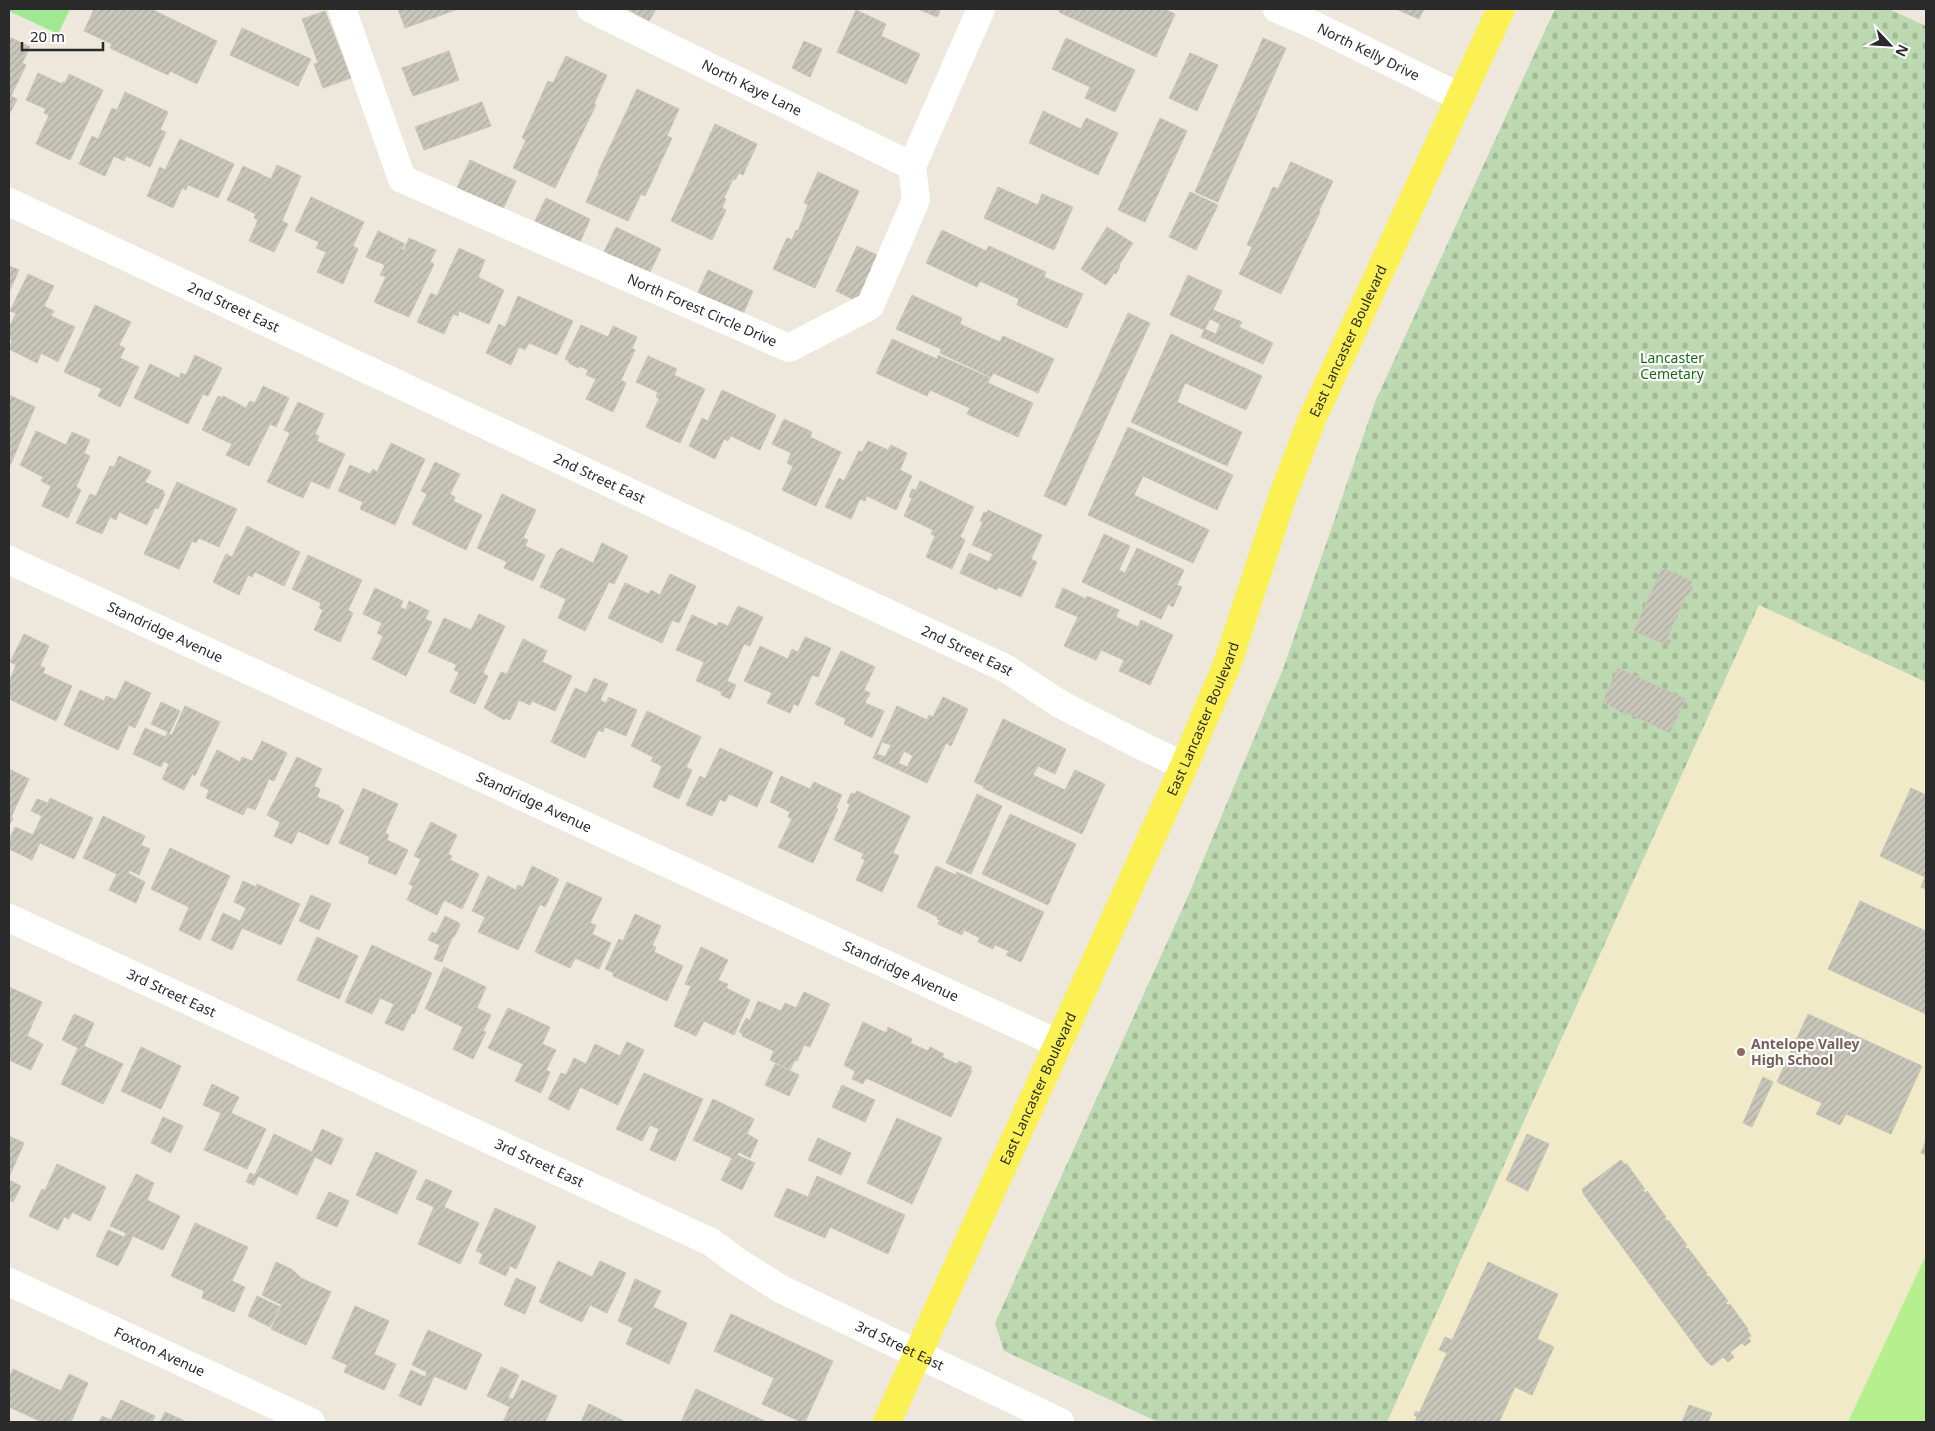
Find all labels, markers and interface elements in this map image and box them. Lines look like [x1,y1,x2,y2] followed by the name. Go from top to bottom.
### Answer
[1314,18,1423,85] street label: North Kelly Drive
[22,20,104,52] scale bar
[1865,20,1915,70] north arrow
[30,26,65,46] text: 20 m
[1891,42,1913,60] text: N
[699,55,805,120] street label: North Kaye Lane
[1304,262,1391,420] street label: East Lancaster Boulevard
[625,269,780,351] street label: North Forest Circle Drive
[185,277,283,336] street label: 2nd Street East
[1640,348,1705,383] park label: Lancaster Cemetary
[551,448,649,508] street label: 2nd Street East
[105,597,226,666] street label: Standridge Avenue
[919,620,1017,680] street label: 2nd Street East
[1162,639,1243,799] street label: East Lancaster Boulevard
[473,767,595,836] street label: Standridge Avenue
[840,936,962,1006] street label: Standridge Avenue
[124,964,219,1021] street label: 3rd Street East
[995,1009,1080,1168] street label: East Lancaster Boulevard
[1751,1034,1860,1069] place label: Antelope Valley High School
[1735,1046,1747,1058] marker: Antelope Valley High School
[492,1134,587,1191] street label: 3rd Street East
[852,1316,947,1374] street label: 3rd Street East
[111,1322,208,1381] street label: Foxton Avenue

